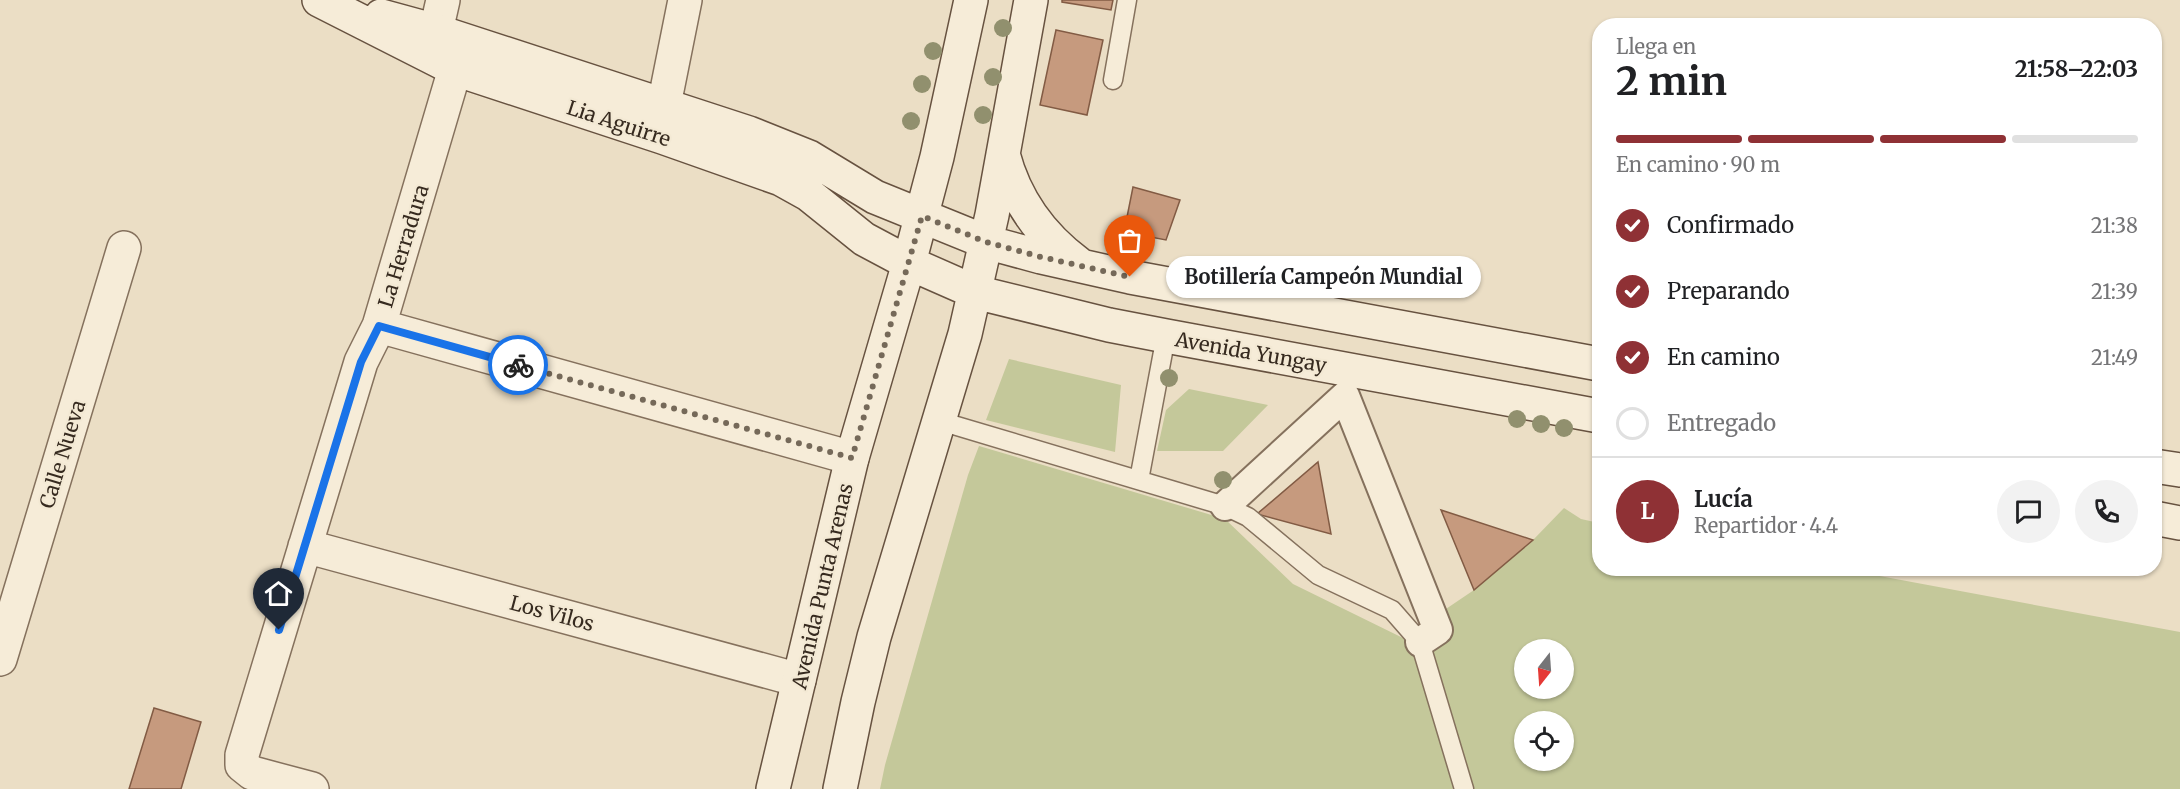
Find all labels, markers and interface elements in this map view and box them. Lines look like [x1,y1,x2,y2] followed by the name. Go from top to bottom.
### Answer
[1616,34,1696,59] text: Llega en
[2015,55,2138,83] text: 21:58–22:03
[1616,57,1727,106] text: 2 min
[564,95,674,151] street label: Lia Aguirre
[1616,152,1780,177] text: En camino · 90 m
[372,181,434,311] street label: La Herradura
[1616,209,1649,242] icon: check
[1667,211,1794,239] text: Confirmado
[2091,213,2138,238] text: 21:38
[1104,215,1155,277] pin
[1113,224,1146,257] icon: bag
[1166,256,1481,298] callout: Botillería Campeón Mundial
[1184,264,1463,289] text: Botillería Campeón Mundial
[1616,275,1649,308] icon: check
[1667,277,1790,305] text: Preparando
[2091,279,2138,304] text: 21:39
[1172,326,1329,378] street label: Avenida Yungay
[488,335,548,395] courier
[1616,341,1649,374] icon: check
[1667,343,1780,371] text: En camino
[2091,345,2138,370] text: 21:49
[502,349,535,382] icon: bike
[34,397,90,511] street label: Calle Nueva
[1667,409,1776,437] text: Entregado
[1997,480,2060,543] button: chat
[2075,480,2138,543] button: phone
[786,481,858,692] street label: Avenida Punta Arenas
[1694,485,1753,513] text: Lucía
[1641,497,1655,525] text: L
[1694,513,1838,538] text: Repartidor · 4.4
[253,568,304,630] pin
[262,577,295,610] icon: home
[507,590,597,636] street label: Los Vilos
[1514,639,1574,699] north arrow
[1514,639,1574,771] map controls
[1514,711,1574,771] button: locate

